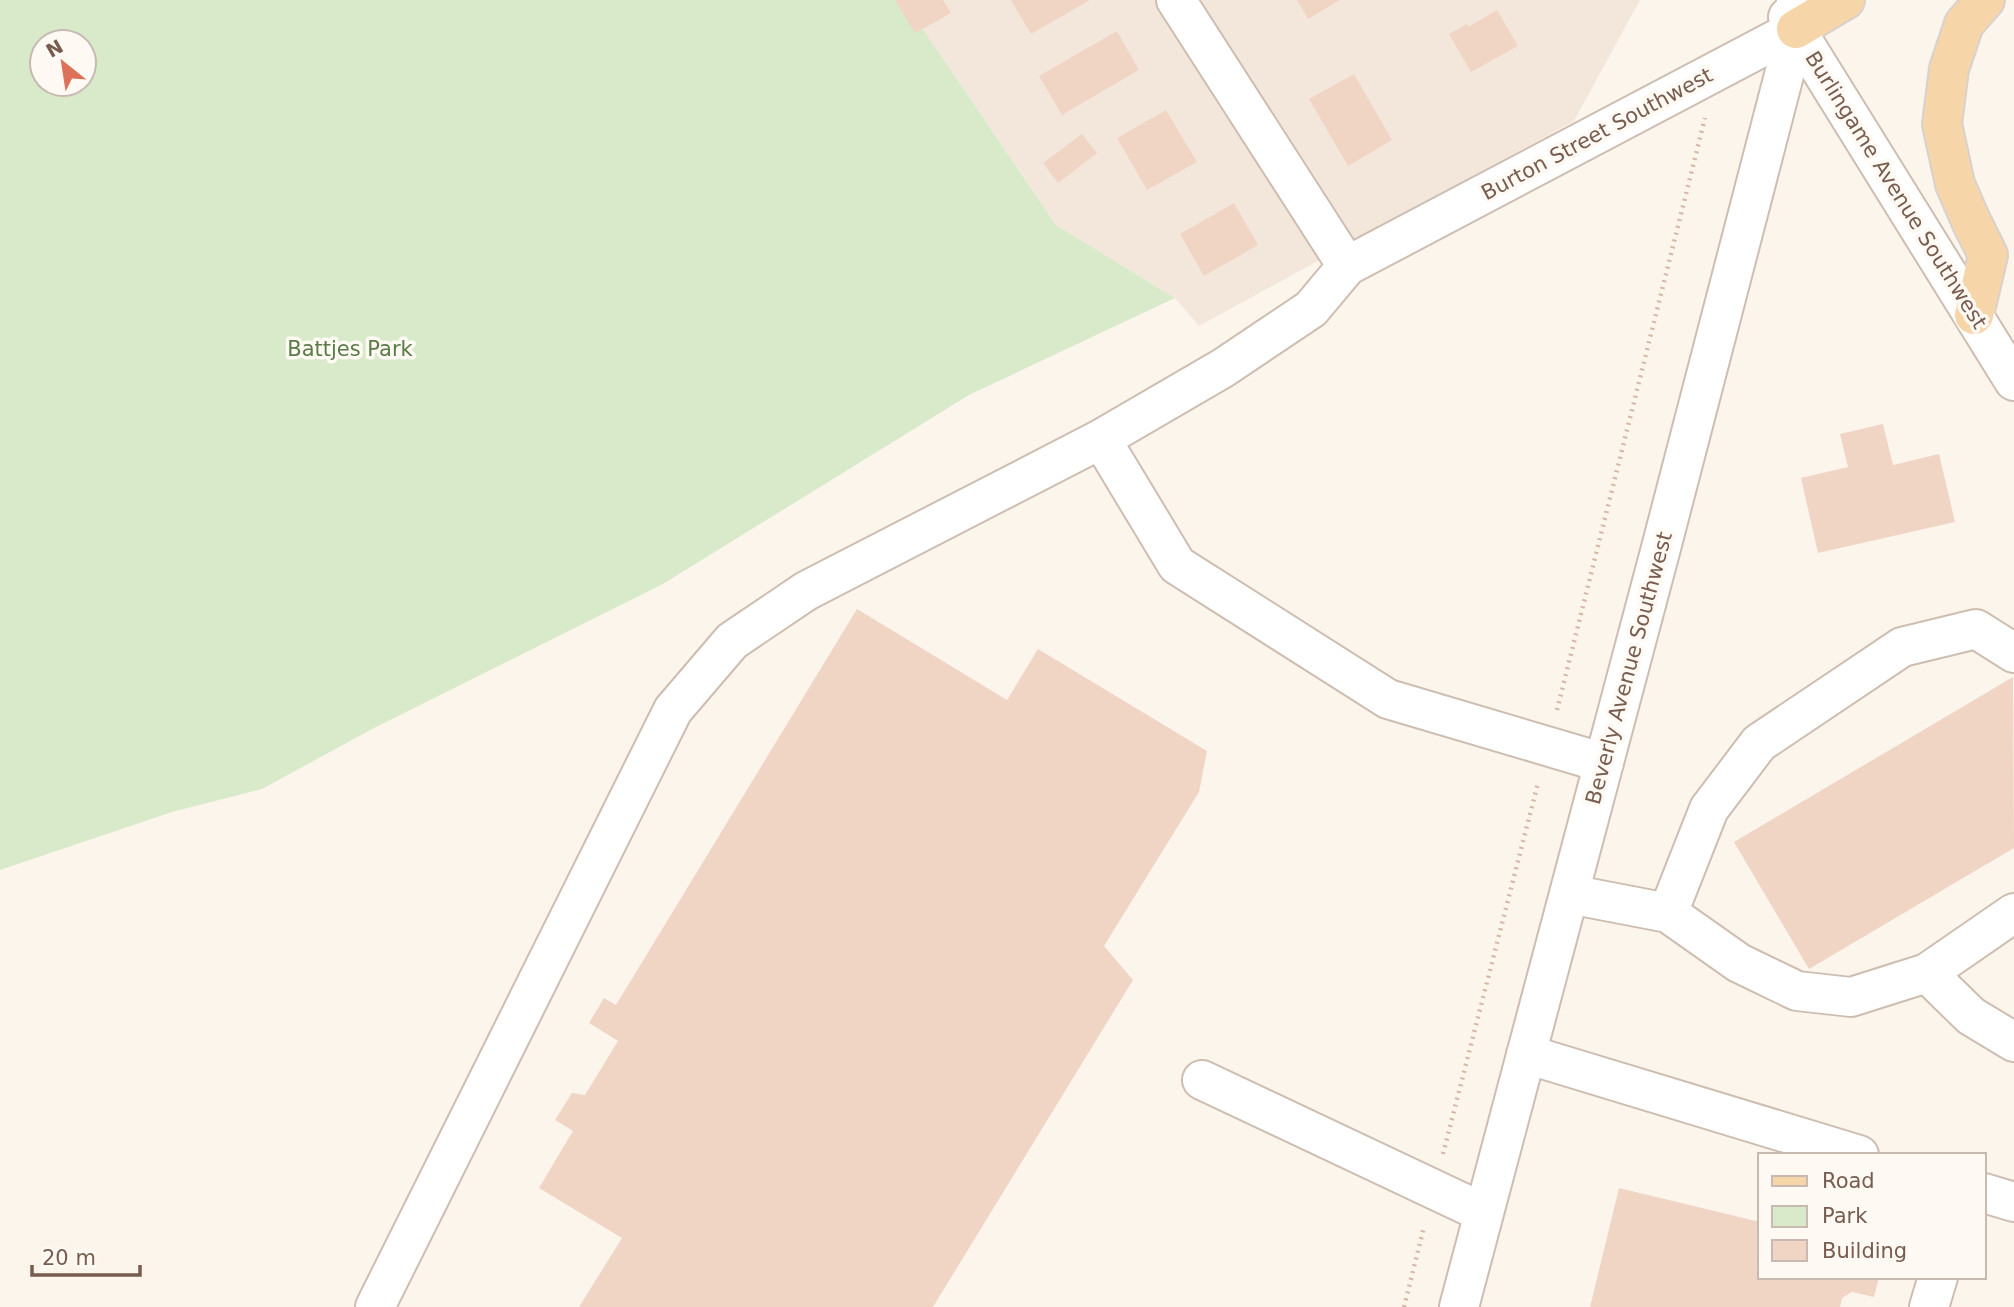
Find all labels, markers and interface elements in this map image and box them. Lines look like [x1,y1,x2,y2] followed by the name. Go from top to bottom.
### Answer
[28,28,98,98] north arrow
[42,35,67,62] text: N
[1800,47,1992,333] street label: Burlingame Avenue Southwest
[1477,63,1717,205] street label: Burton Street Southwest
[287,337,414,361] park label: Battjes Park
[1581,529,1677,807] street label: Beverly Avenue Southwest
[1758,1153,1986,1279] legend
[1822,1169,1875,1193] text: Road
[1822,1204,1868,1228] text: Park
[32,1234,140,1278] scale bar
[1822,1239,1907,1263] text: Building
[42,1246,96,1270] text: 20 m

